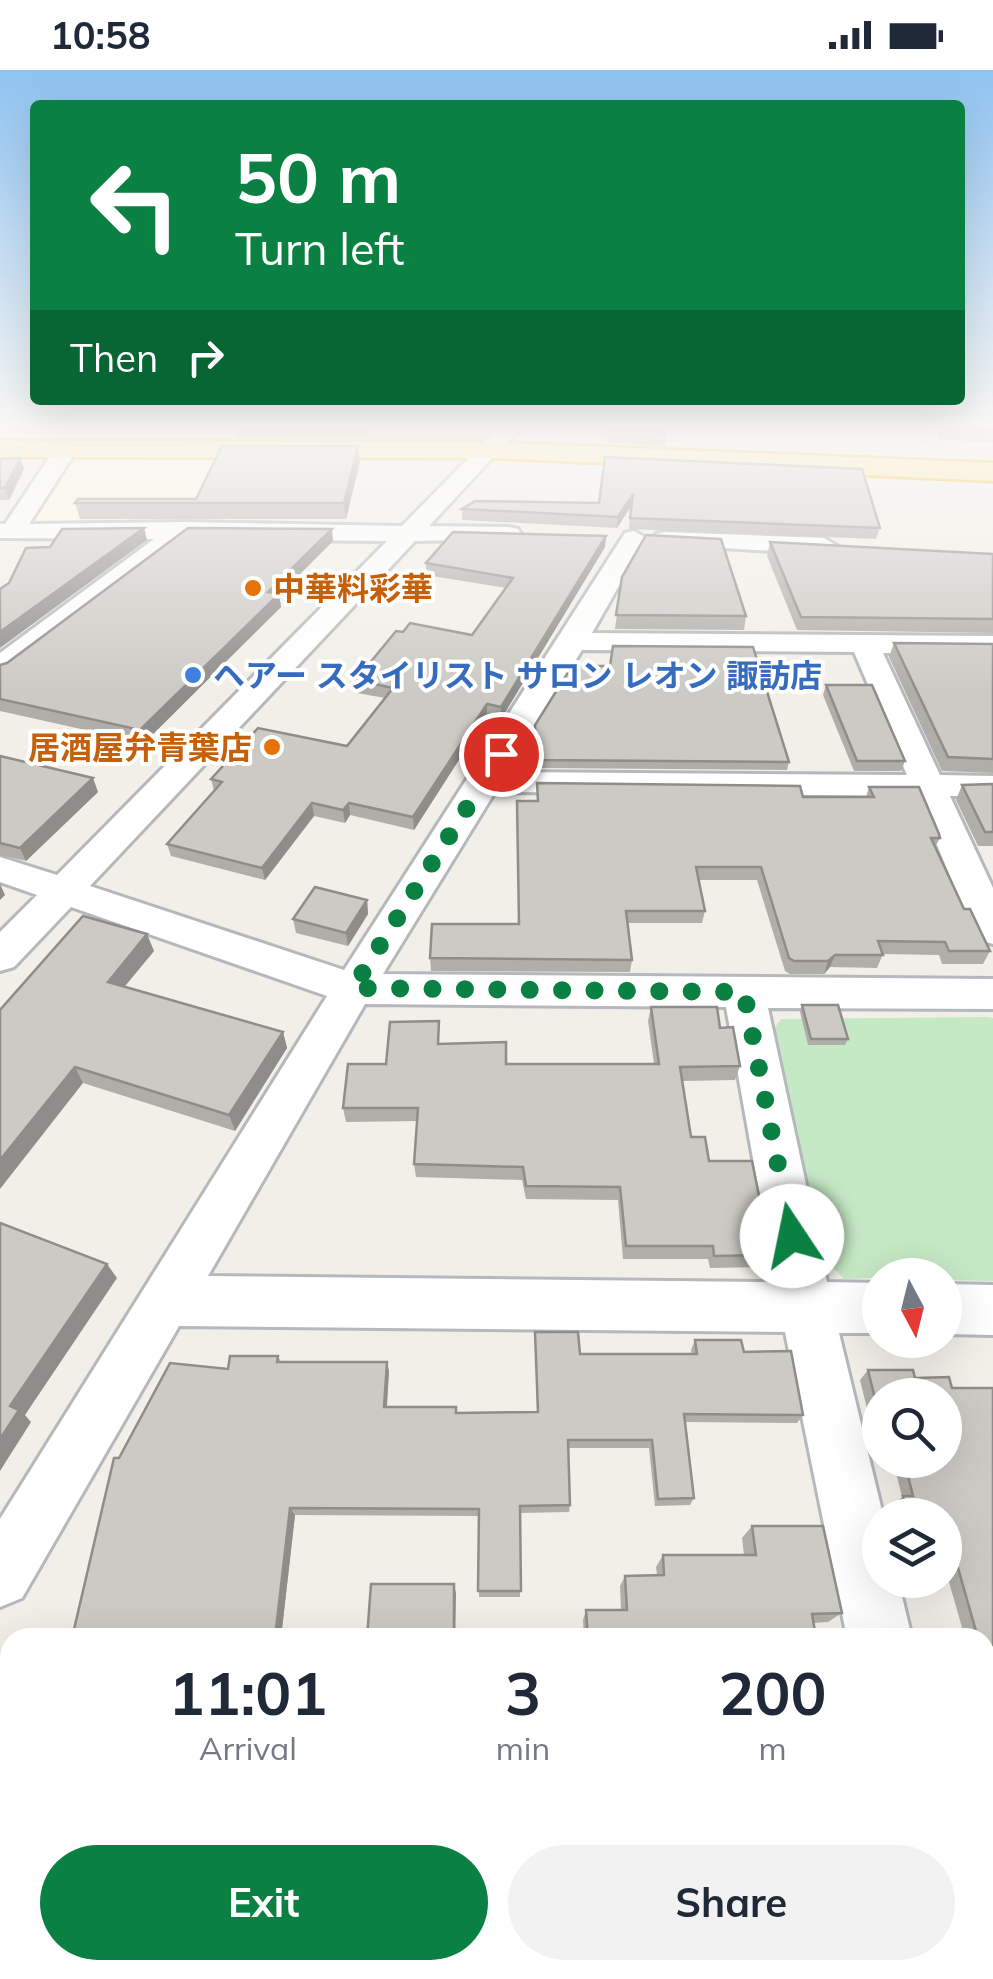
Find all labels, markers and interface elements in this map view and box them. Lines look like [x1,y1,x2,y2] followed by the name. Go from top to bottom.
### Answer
[50,11,151,59] text: 10:58
[235,133,401,221] text: 50 m
[70,140,200,270] icon: left
[235,220,404,276] text: Turn left
[178,330,233,385] icon: right
[70,334,158,382] text: Then
[273,568,433,608] place label: 中華料彩華
[242,577,264,599] marker: 中華料彩華
[213,655,822,695] place label: ヘアー スタイリスト サロン レオン 諏訪店
[182,664,204,686] marker: ヘアー スタイリスト サロン レオン 諏訪店
[459,712,544,797] pin
[28,727,252,767] place label: 居酒屋弁青葉店
[474,727,529,782] icon: arrive
[261,736,283,758] marker: 居酒屋弁青葉店
[740,1184,844,1288] position arrow
[862,1258,962,1358] north arrow
[862,1258,962,1598] map controls
[862,1378,962,1478] button: search
[862,1498,962,1598] button: layers
[168,1655,327,1730] text: 11:01
[505,1655,541,1730] text: 3
[719,1655,827,1730] text: 200
[199,1728,297,1768] text: Arrival
[496,1728,550,1768] text: min
[759,1728,787,1768] text: m
[40,1845,488,1960] button: Exit
[508,1845,955,1960] button: Share

